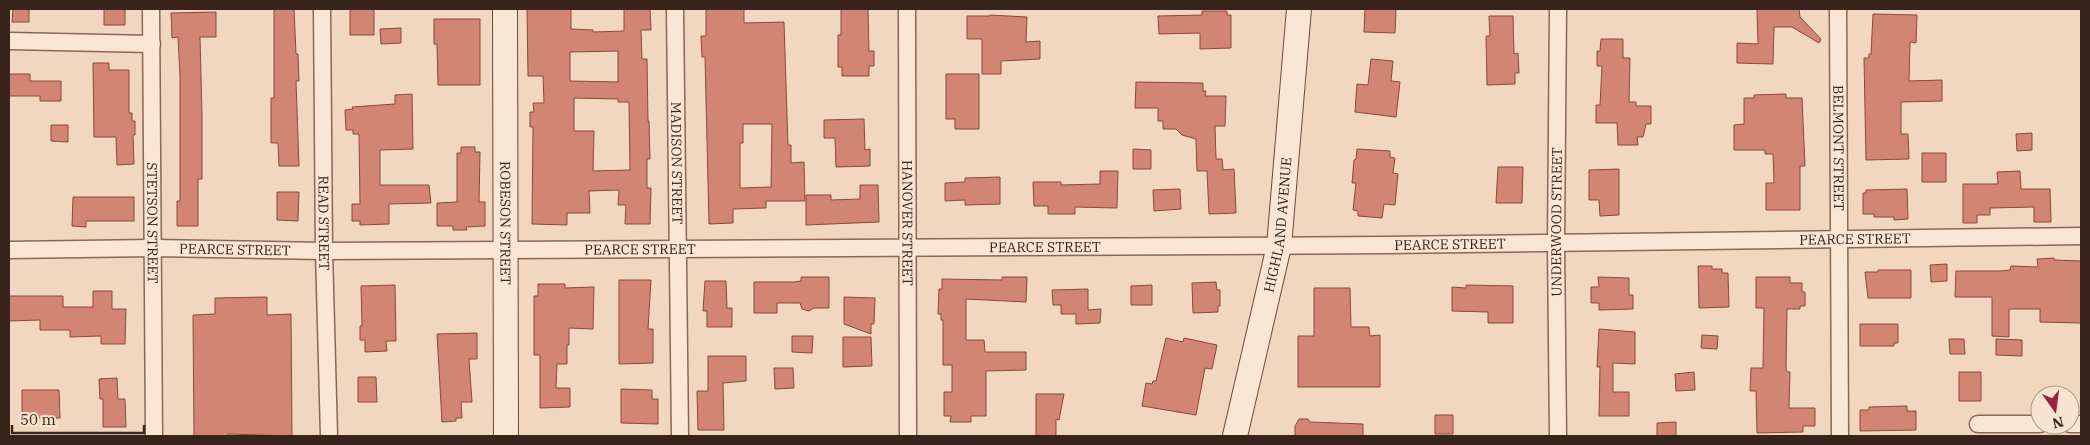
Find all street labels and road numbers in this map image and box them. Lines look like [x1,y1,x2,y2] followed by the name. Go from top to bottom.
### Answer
[1829,85,1848,211] street label: BELMONT STREET
[667,102,687,224] street label: MADISON STREET
[1547,147,1566,297] street label: UNDERWOOD STREET
[1260,156,1295,294] street label: HIGHLAND AVENUE
[898,160,917,286] street label: HANOVER STREET
[496,161,515,285] street label: ROBESON STREET
[143,162,162,284] street label: STETSON STREET
[314,175,334,271] street label: READ STREET
[1799,229,1911,249] street label: PEARCE STREET
[1394,234,1506,254] street label: PEARCE STREET
[989,238,1101,256] street label: PEARCE STREET
[179,239,291,259] street label: PEARCE STREET
[584,240,696,259] street label: PEARCE STREET

